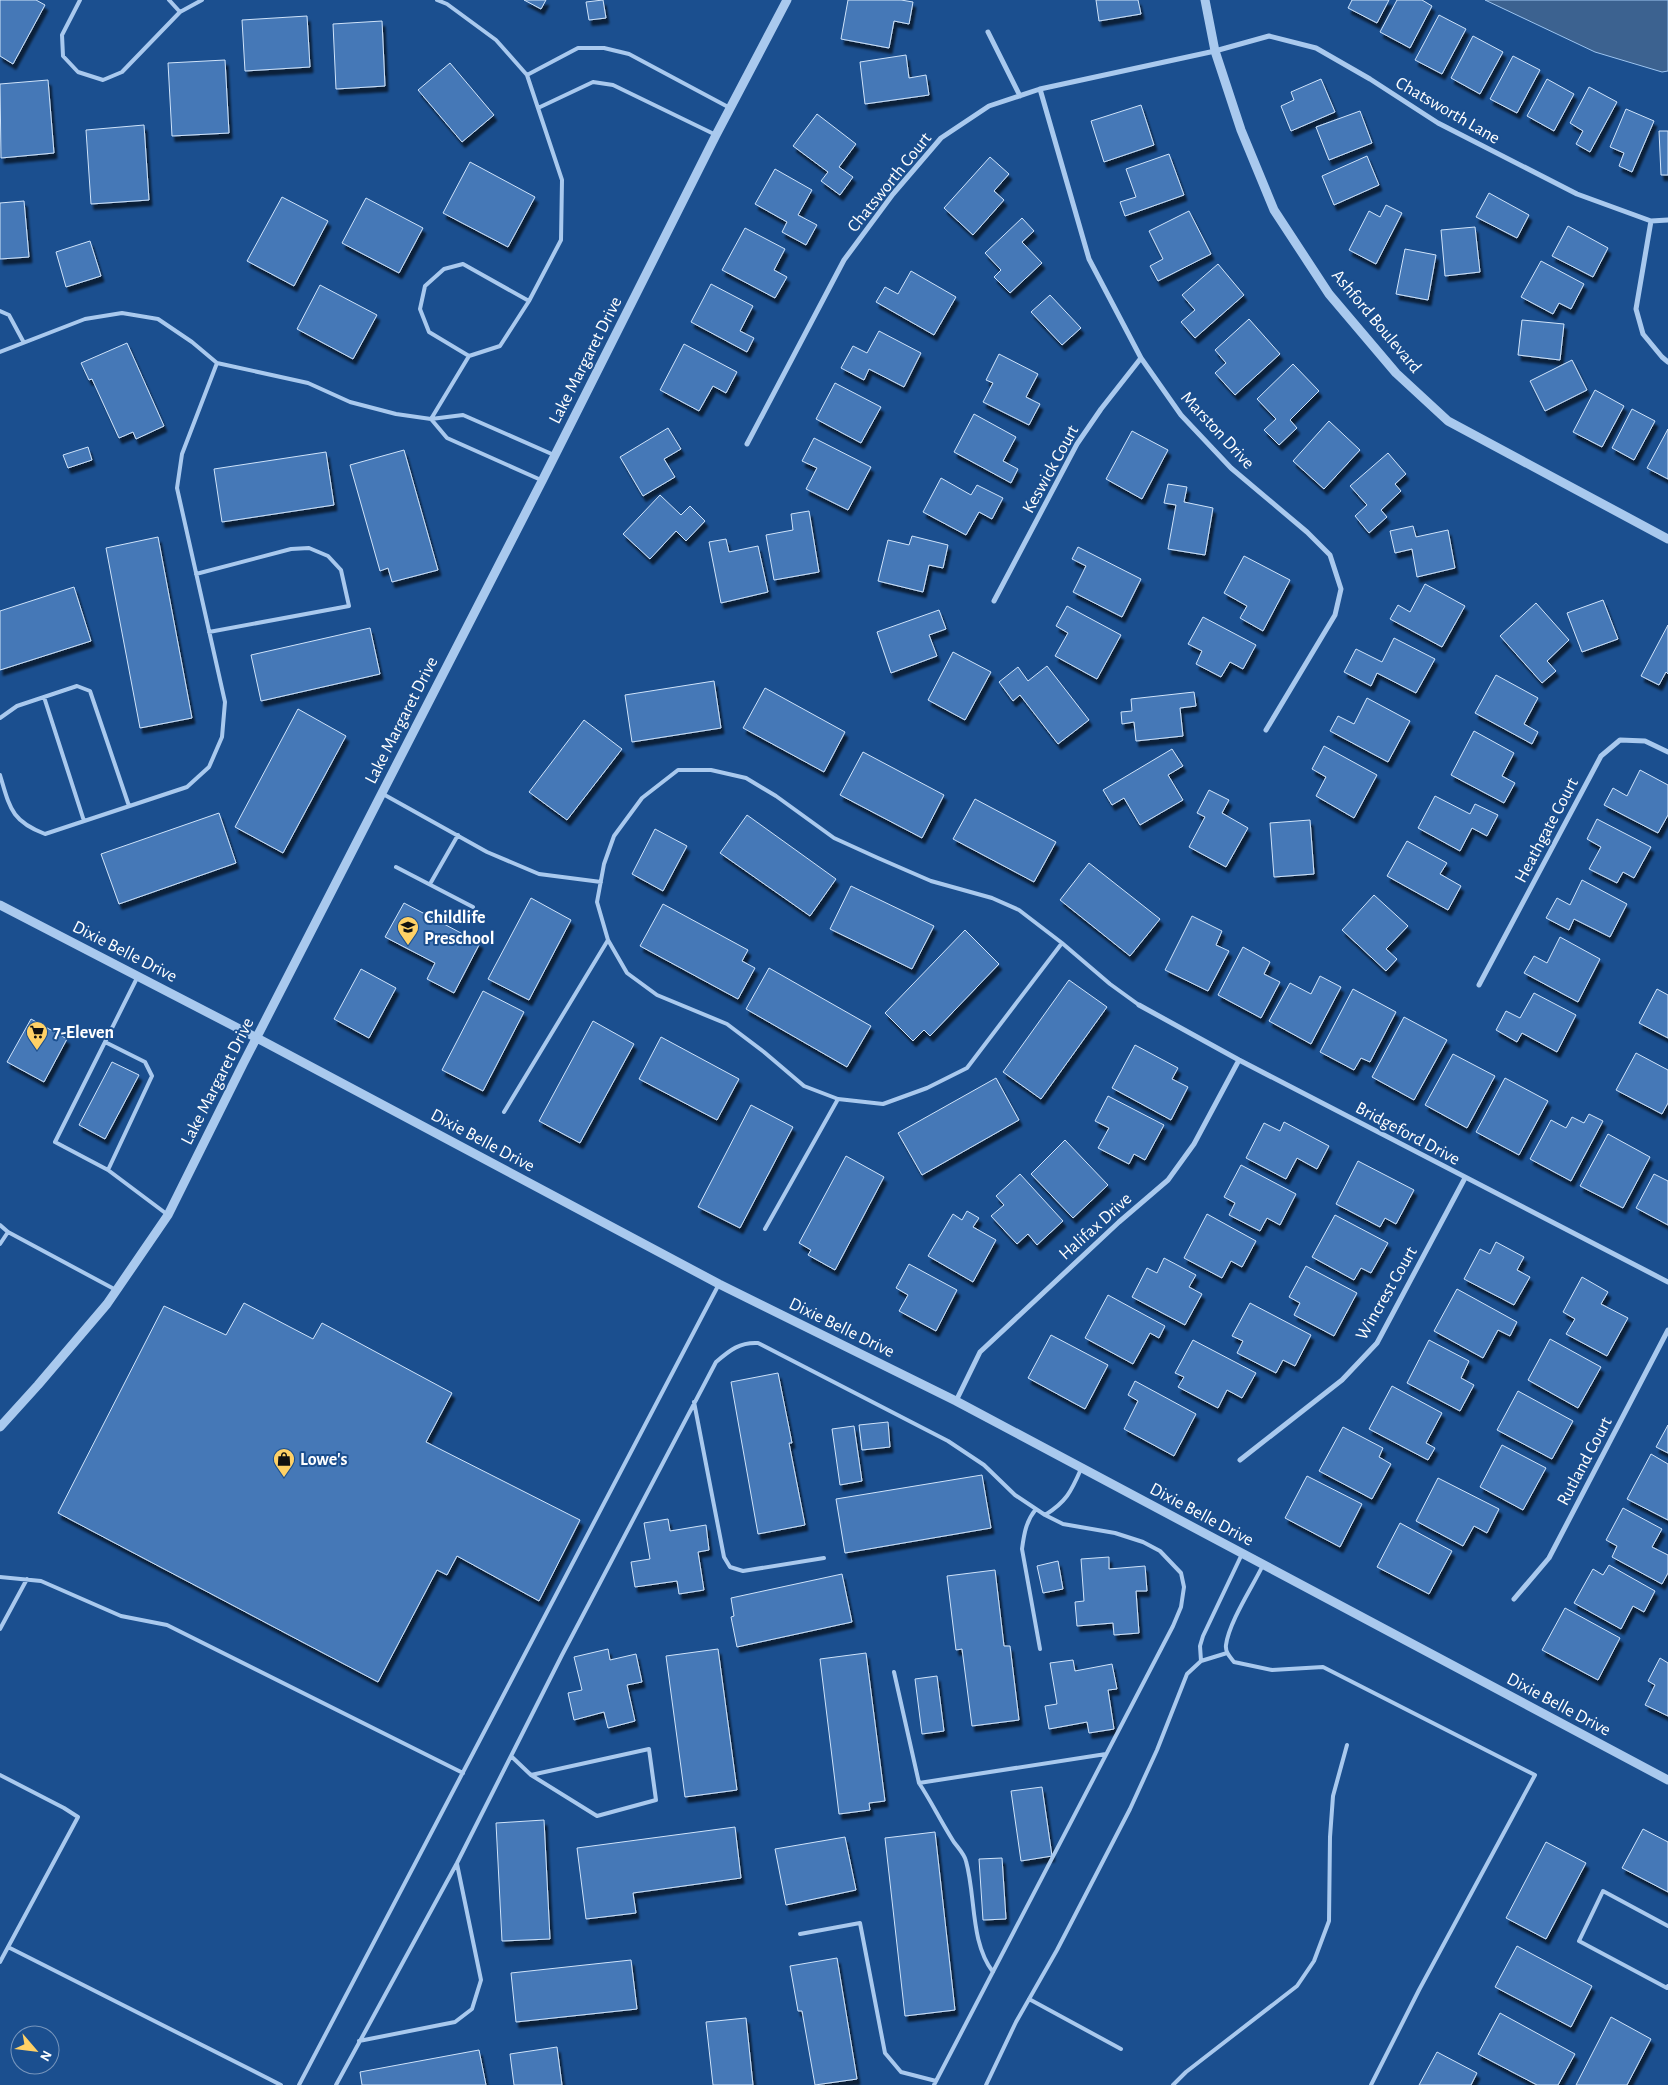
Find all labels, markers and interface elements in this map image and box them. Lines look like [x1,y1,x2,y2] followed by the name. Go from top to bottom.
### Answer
[1392,74,1503,148] street label: Chatsworth Lane
[844,129,935,236] street label: Chatsworth Court
[1328,266,1425,377] street label: Ashford Boulevard
[546,294,626,427] street label: Lake Margaret Drive
[1177,389,1257,473] street label: Marston Drive
[1019,422,1082,516] street label: Keswick Court
[362,654,442,787] street label: Lake Margaret Drive
[1512,775,1582,886] street label: Heathgate Court
[424,909,494,948] place label: Childlife Preschool
[396,915,420,946] school or university icon: Childlife Preschool
[69,918,180,986] street label: Dixie Belle Drive
[178,1015,258,1148] street label: Lake Margaret Drive
[25,1020,49,1051] supermarket icon: 7-Eleven
[53,1024,114,1042] place label: 7-Eleven
[1352,1099,1463,1169] street label: Bridgeford Drive
[428,1106,537,1176] street label: Dixie Belle Drive
[1056,1190,1135,1264] street label: Halifax Drive
[1353,1244,1421,1343] street label: Wincrest Court
[786,1295,897,1361] street label: Dixie Belle Drive
[1554,1414,1616,1509] street label: Rutland Court
[272,1447,296,1478] shop icon: Lowe's
[300,1451,347,1469] place label: Lowe's
[1147,1480,1256,1550] street label: Dixie Belle Drive
[1504,1670,1613,1740] street label: Dixie Belle Drive
[10,2025,60,2075] north arrow
[37,2048,54,2063] text: N

